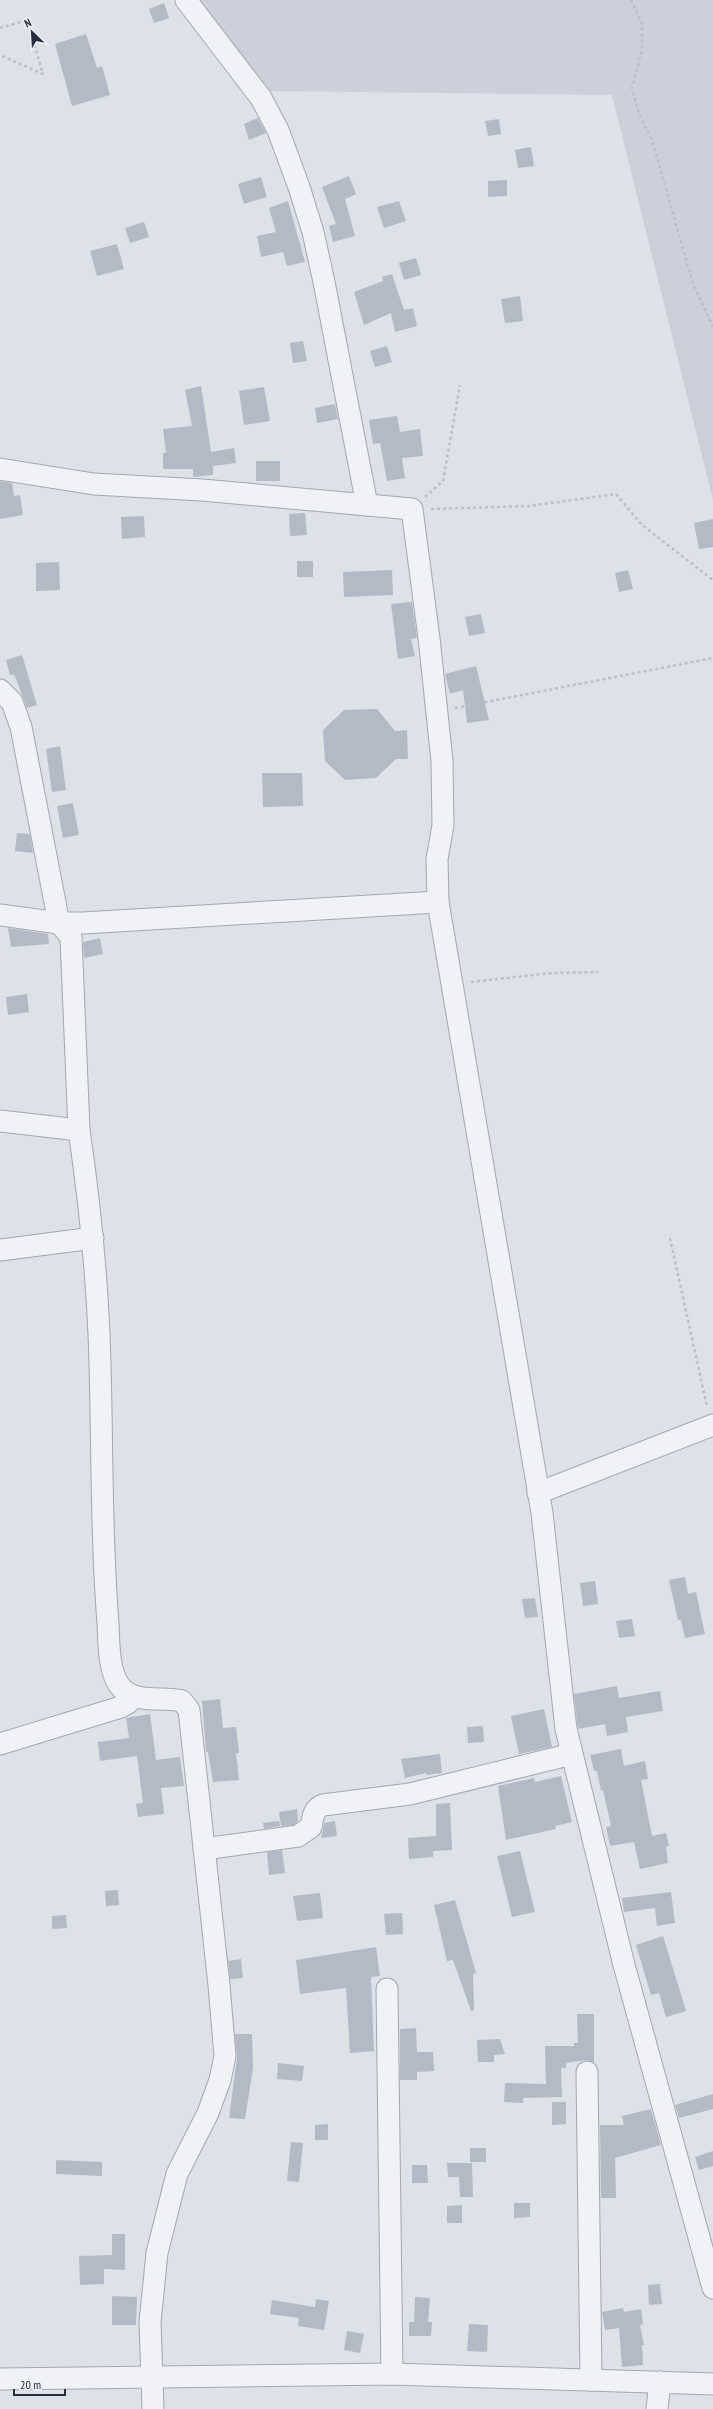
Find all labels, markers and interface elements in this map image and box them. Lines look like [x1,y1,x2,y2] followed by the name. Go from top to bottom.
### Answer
[12,12,52,52] north arrow
[22,15,33,31] text: N
[14,2371,65,2397] scale bar
[20,2377,41,2392] text: 20 m

